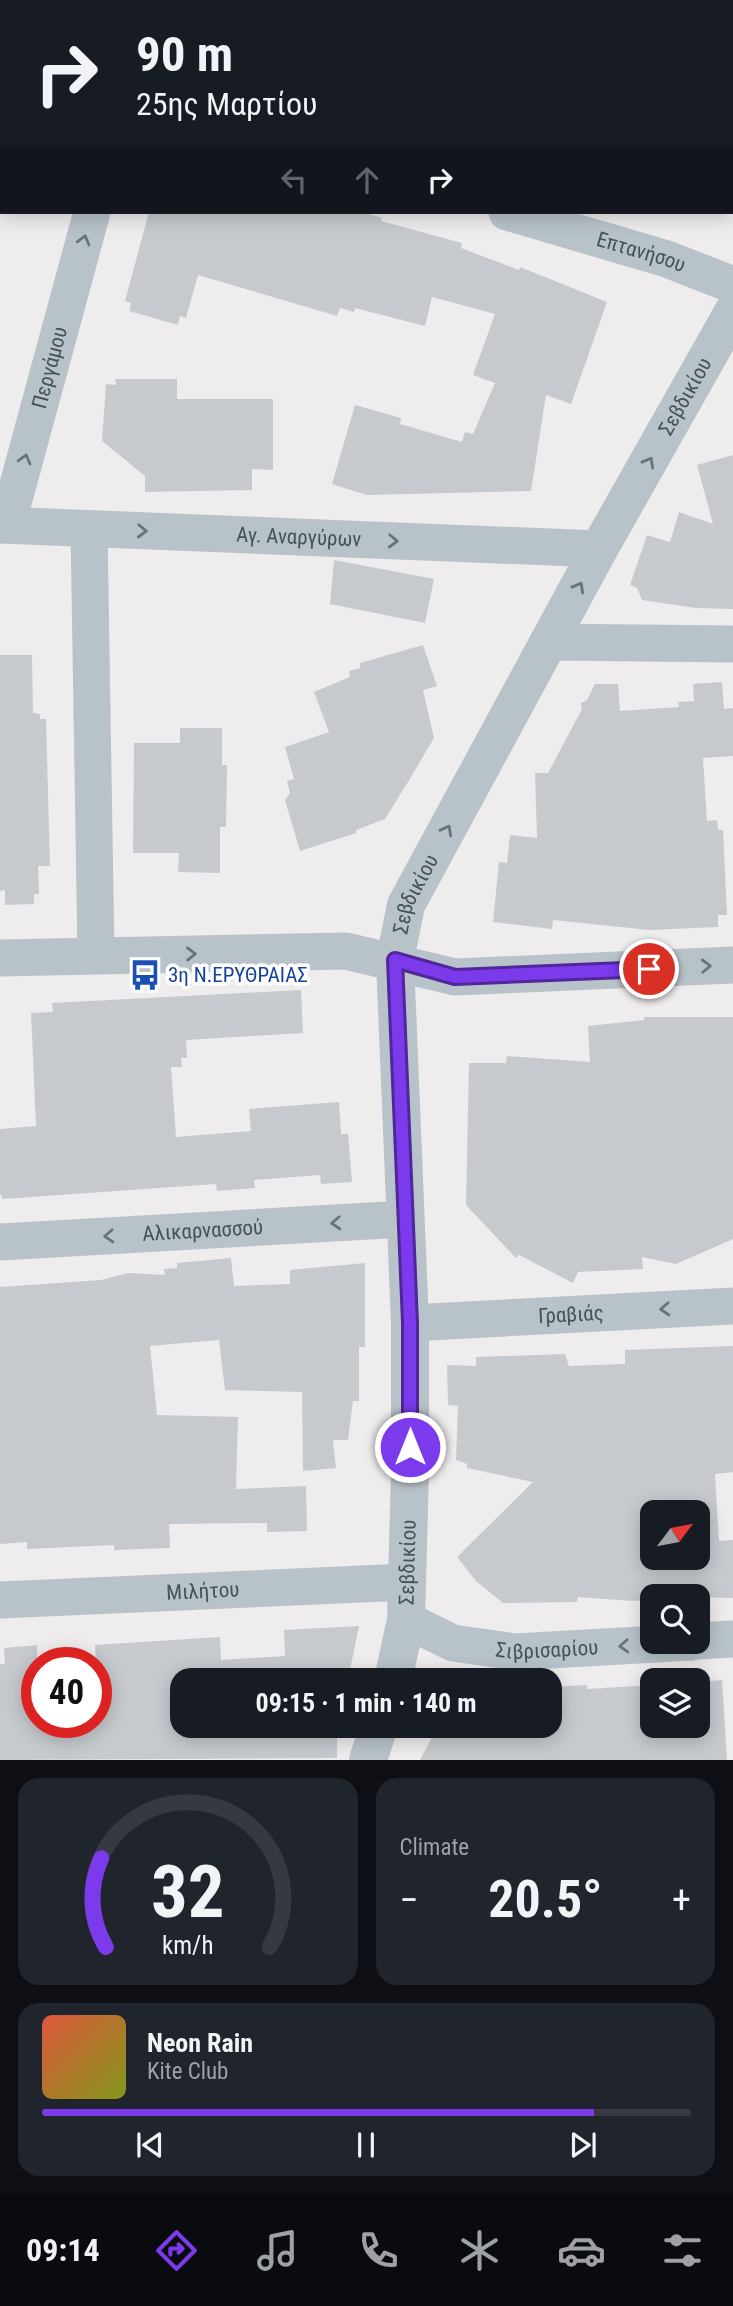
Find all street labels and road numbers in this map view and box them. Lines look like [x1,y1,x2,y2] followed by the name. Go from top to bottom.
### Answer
[594,227,689,277] street label: Επτανήσου
[27,324,72,411] street label: Περγάμου
[654,353,717,440] street label: Σεβδικίου
[236,522,362,551] street label: Αγ. Αναργύρων
[388,850,443,936] street label: Σεβδικίου
[142,1215,264,1246] street label: Αλικαρνασσού
[537,1301,604,1328] street label: Γραβιάς
[394,1519,421,1605] street label: Σεβδικίου
[166,1577,240,1605] street label: Μιλήτου
[494,1635,599,1664] street label: Σιβρισαρίου

